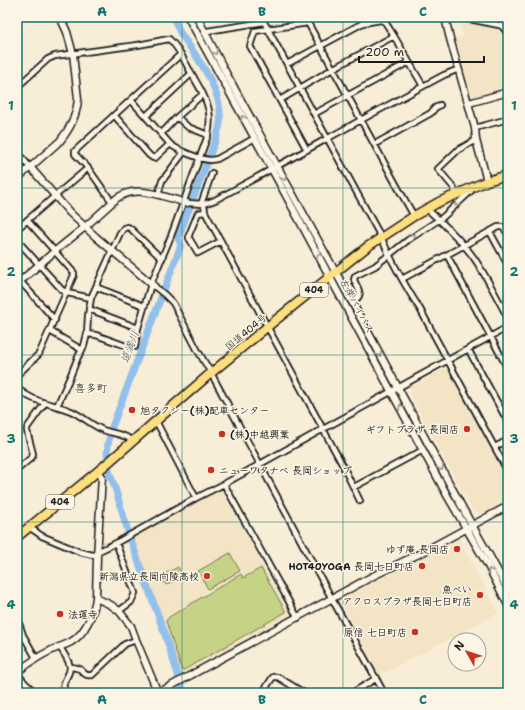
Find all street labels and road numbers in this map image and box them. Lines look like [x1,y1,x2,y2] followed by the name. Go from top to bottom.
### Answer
[337,277,377,335] street label: 左岸バイパス
[300,283,328,297] road number: 404
[222,311,270,353] street label: 国道404号
[46,495,74,509] road number: 404

